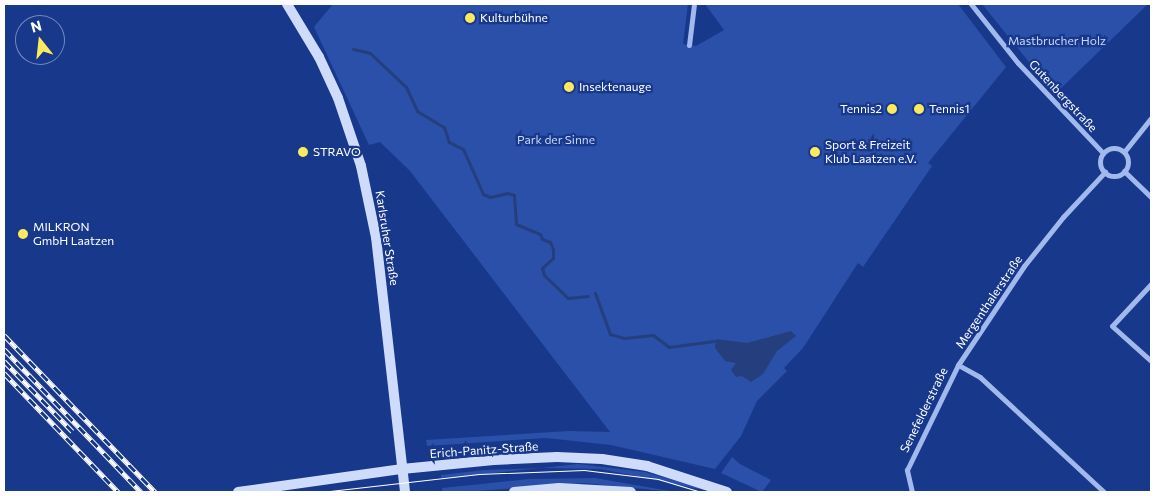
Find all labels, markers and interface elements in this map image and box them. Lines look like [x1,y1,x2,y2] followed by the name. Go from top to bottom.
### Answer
[480,11,548,25] place label: Kulturbühne
[464,12,476,24] marker: Kulturbühne
[15,15,65,65] north arrow
[29,16,43,36] text: N
[1008,34,1106,48] park label: Mastbrucher Holz
[1026,57,1100,135] street label: Gutenbergstraße
[579,80,651,94] place label: Insektenauge
[563,81,575,93] marker: Insektenauge
[840,102,882,116] place label: Tennis2
[929,102,970,116] place label: Tennis1
[886,103,898,115] marker: Tennis2
[913,103,925,115] marker: Tennis1
[517,133,595,147] park label: Park der Sinne
[825,138,917,166] place label: Sport & Freizeit Klub Laatzen e.V.
[313,145,361,159] place label: STRAVO
[297,146,309,158] marker: STRAVO
[809,146,821,158] marker: Sport & Freizeit Klub Laatzen e.V.
[372,190,402,286] street label: Karlsruher Straße
[33,220,114,248] place label: MILKRON GmbH Laatzen
[17,228,29,240] marker: MILKRON GmbH Laatzen
[953,253,1025,351] street label: Mergenthalerstraße
[897,365,951,455] street label: Senefelderstraße
[429,439,539,461] street label: Erich-Panitz-Straße

